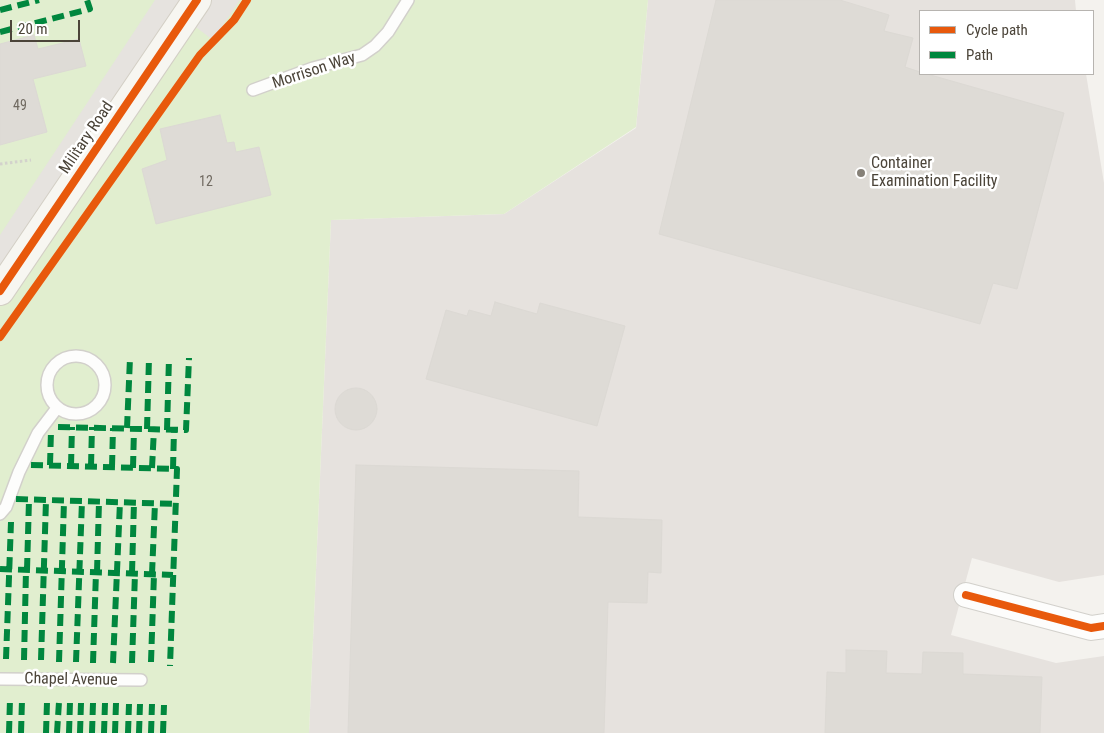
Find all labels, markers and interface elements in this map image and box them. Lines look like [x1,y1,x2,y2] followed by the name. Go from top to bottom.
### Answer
[12,10,82,42] scale bar
[919,10,1094,75] legend
[18,20,48,38] text: 20 m
[966,21,1028,39] text: Cycle path
[966,46,993,64] text: Path
[270,49,358,93] street label: Morrison Way
[13,98,27,114] house number: 49
[56,98,118,178] street label: Military Road
[871,154,998,192] place label: Container Examination Facility
[855,167,867,179] marker: Container Examination Facility
[199,174,213,190] house number: 12
[24,670,118,690] street label: Chapel Avenue

